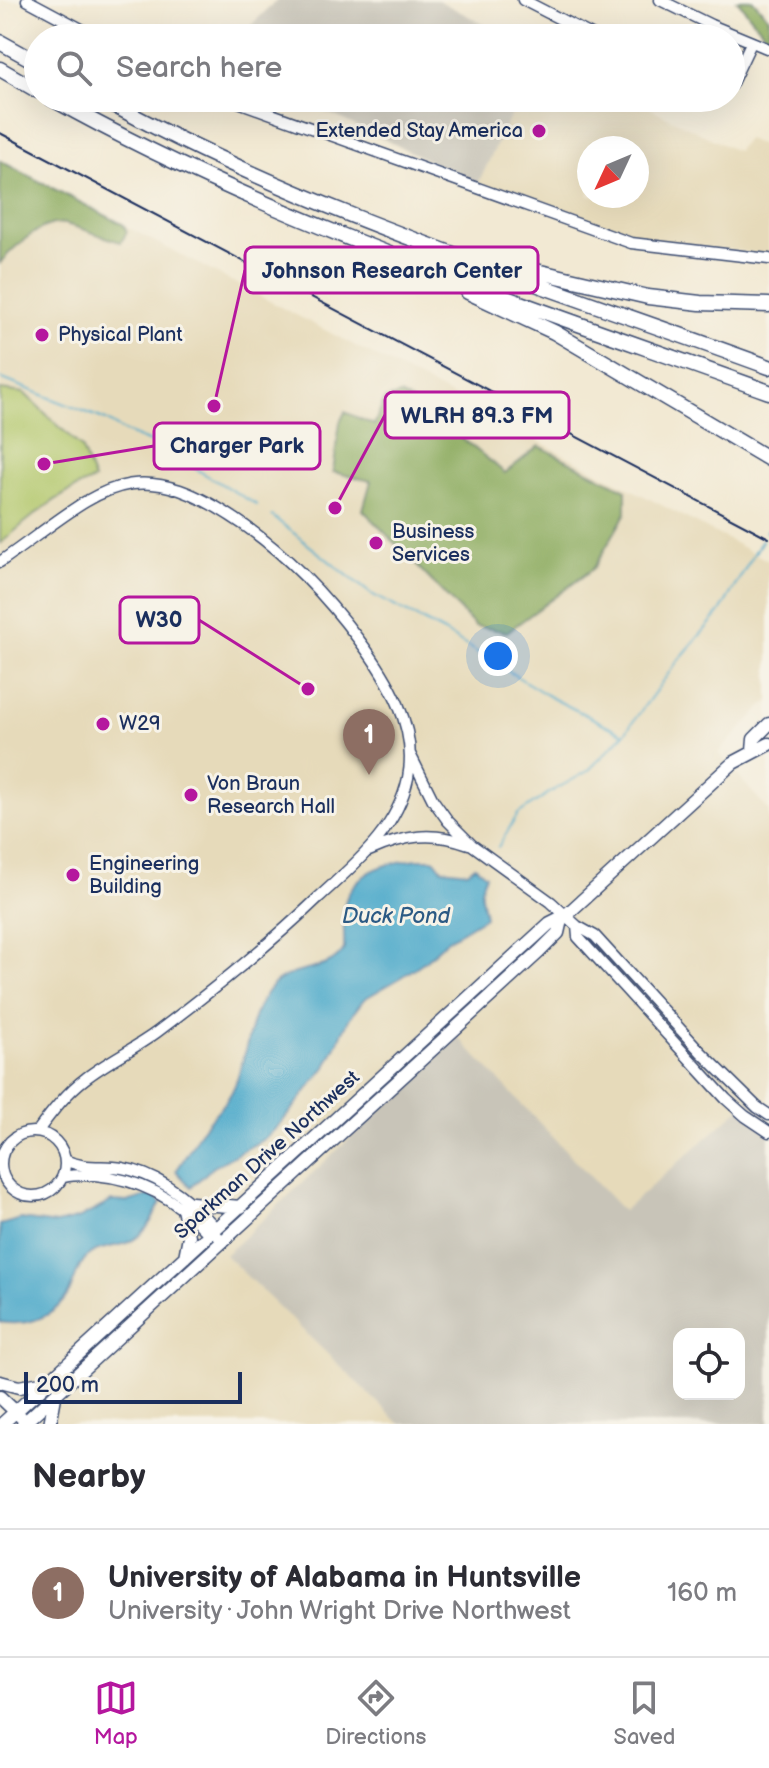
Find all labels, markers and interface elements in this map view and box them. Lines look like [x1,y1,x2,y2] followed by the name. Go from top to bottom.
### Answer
[24,24,745,112] search box
[52,46,96,90] icon: search
[116,50,282,86] text: Search here
[315,119,523,143] place label: Extended Stay America
[530,122,548,140] marker: Extended Stay America
[577,136,649,208] north arrow
[245,247,538,293] callout: Johnson Research Center
[262,258,522,285] text: Johnson Research Center
[58,323,183,347] place label: Physical Plant
[33,326,51,344] marker: Physical Plant
[385,392,569,438] callout: WLRH 89.3 FM
[401,403,553,430] text: WLRH 89.3 FM
[154,423,320,469] callout: Charger Park
[170,433,305,460] text: Charger Park
[392,520,474,567] place label: Business Services
[367,534,385,552] marker: Business Services
[120,597,199,643] callout: W30
[136,607,182,634] text: W30
[478,636,518,676] your location
[343,709,395,775] pin: 1
[119,712,161,736] place label: W29
[94,715,112,733] marker: W29
[207,772,335,819] place label: Von Braun Research Hall
[182,786,200,804] marker: Von Braun Research Hall
[89,852,199,899] place label: Engineering Building
[64,866,82,884] marker: Engineering Building
[342,903,450,930] water label: Duck Pond
[169,1065,365,1245] street label: Sparkman Drive Northwest
[673,1328,745,1400] map controls
[673,1328,745,1400] button: locate
[24,1368,242,1404] scale bar
[36,1372,99,1399] text: 200 m
[32,1456,146,1497] text: Nearby
[108,1560,581,1596] text: University of Alabama in Huntsville
[53,1578,63,1609] text: 1
[667,1578,737,1609] text: 160 m
[108,1596,571,1627] text: University · John Wright Drive Northwest
[94,1676,138,1751] tab: Map
[325,1676,426,1751] tab: Directions
[614,1676,675,1751] tab: Saved

